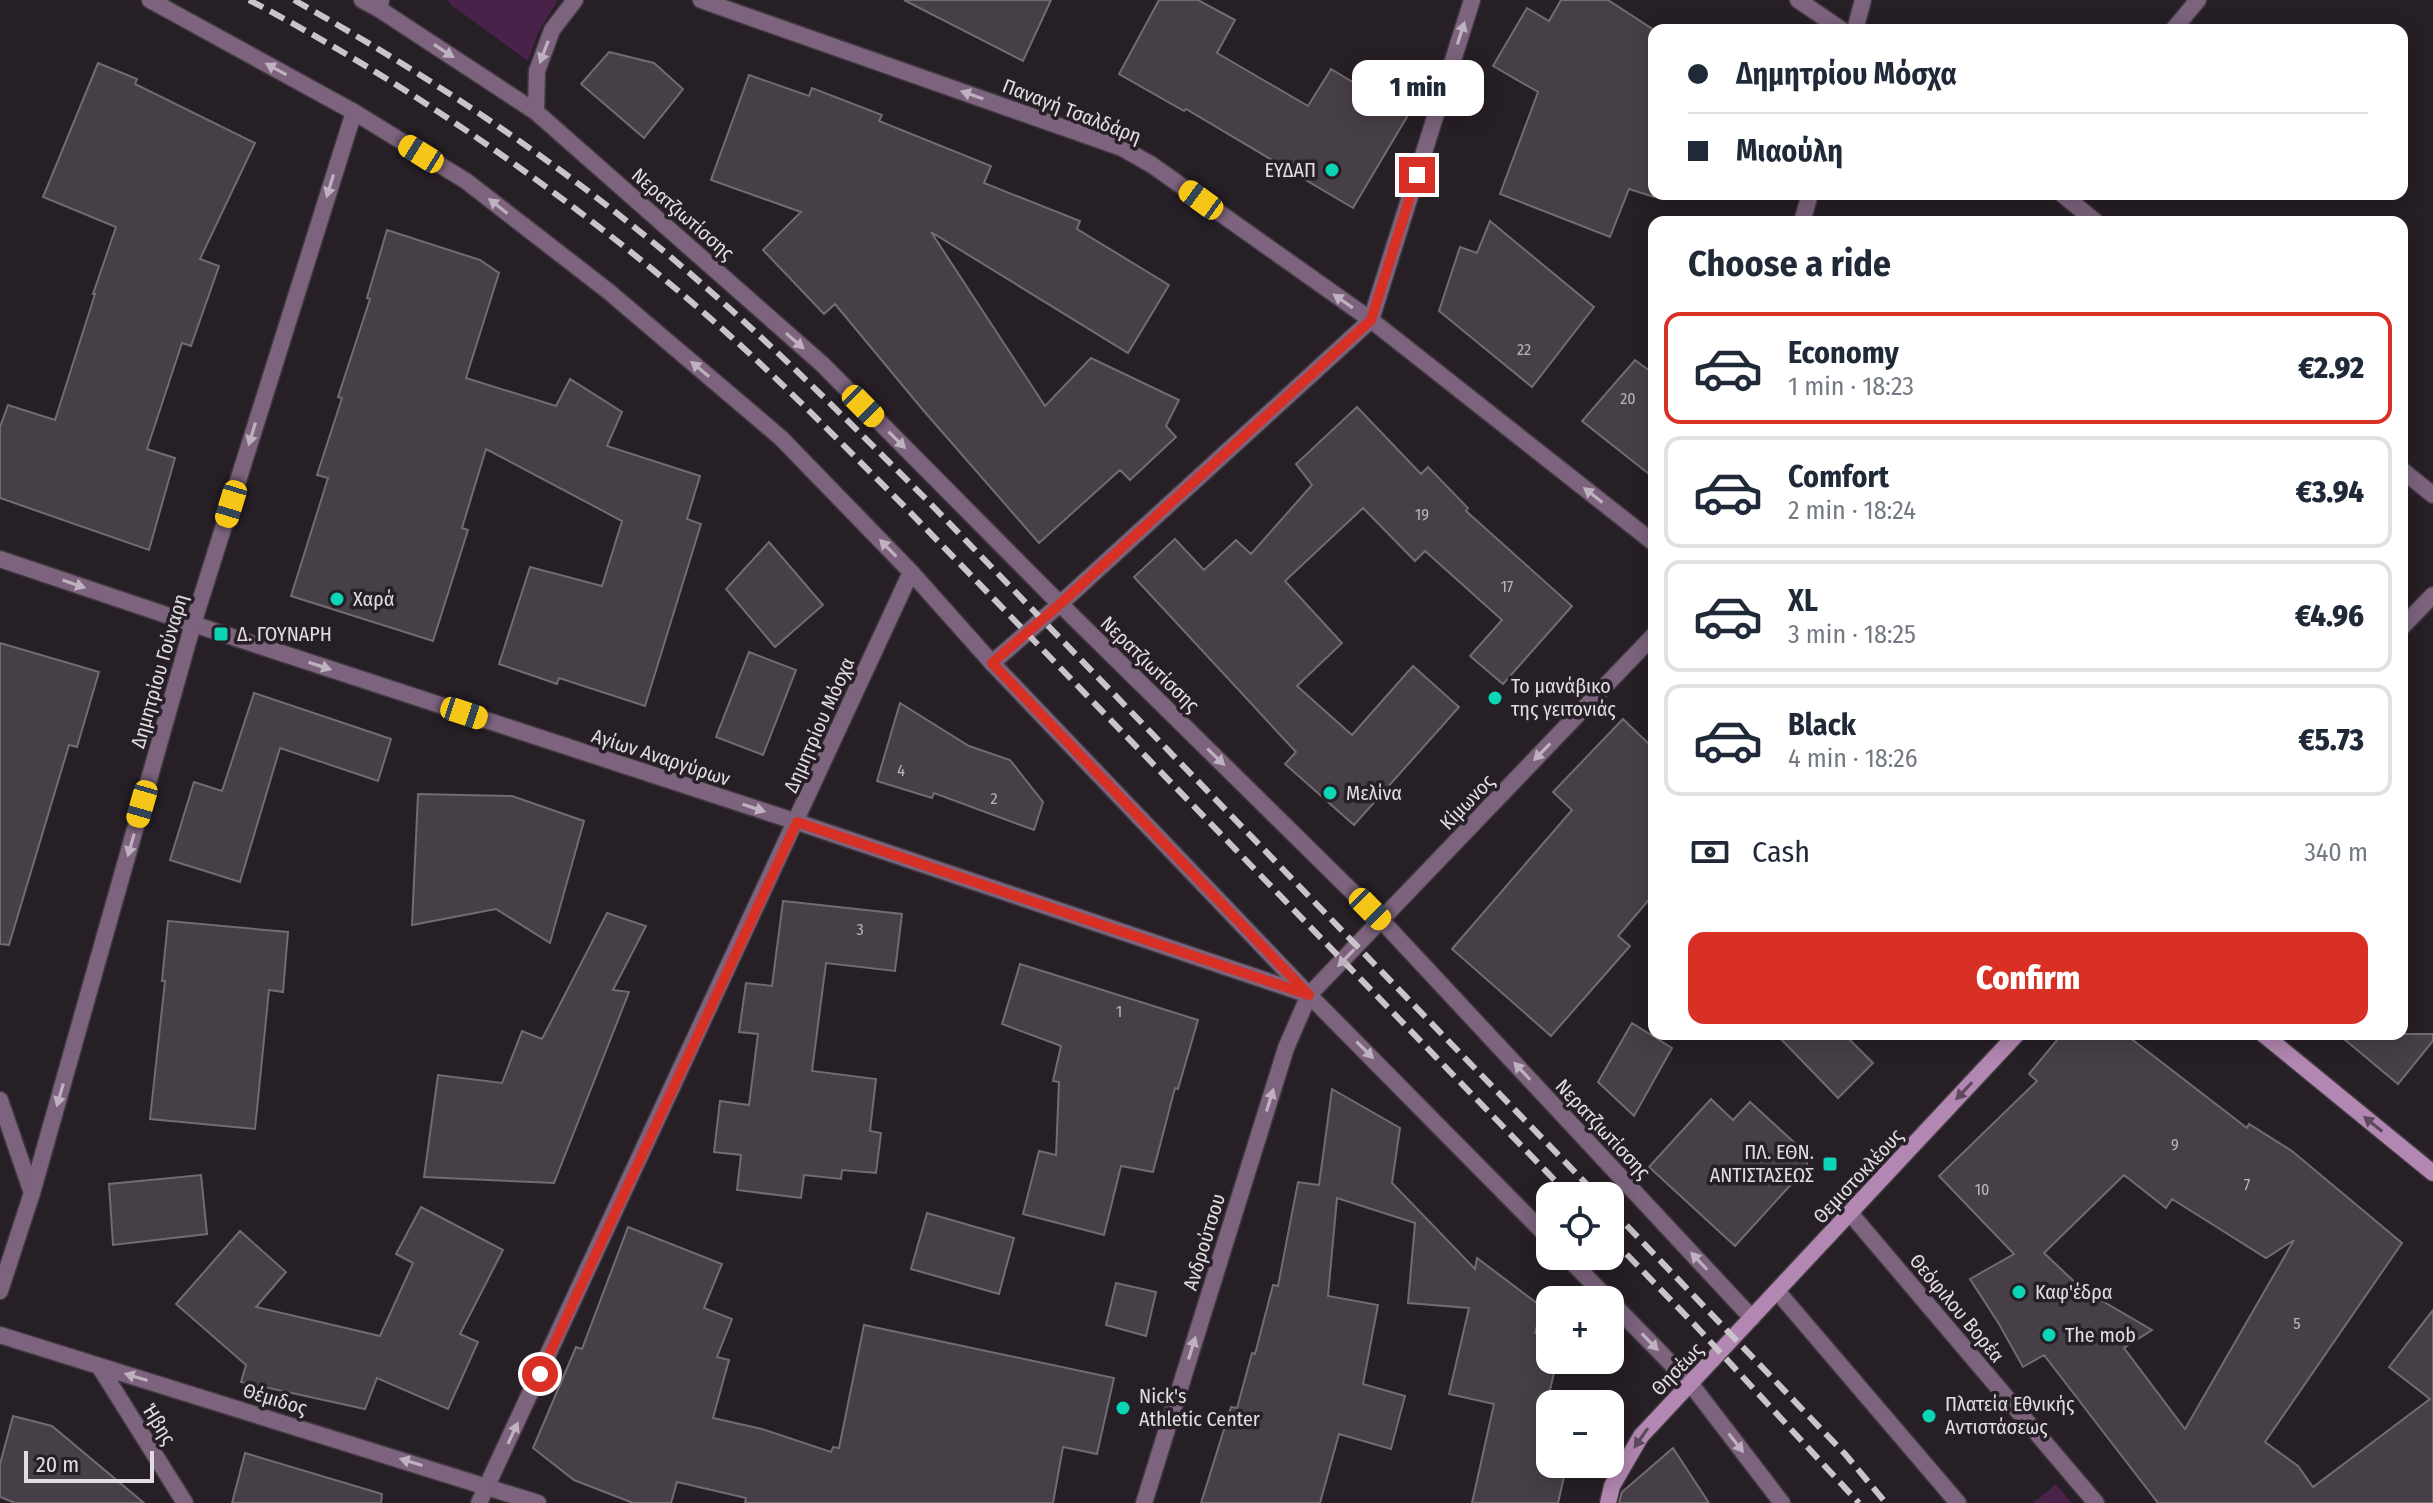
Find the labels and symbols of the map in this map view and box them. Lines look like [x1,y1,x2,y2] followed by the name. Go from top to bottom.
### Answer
[1456,21,1468,45] one-way arrow
[537,40,550,64] one-way arrow
[433,44,455,58] one-way arrow
[1351,59,1483,115] callout: 1 min
[265,63,288,76] one-way arrow
[999,74,1145,148] street label: Παναγή Τσαλδάρη
[960,89,984,101] one-way arrow
[394,131,448,177] car
[1399,157,1435,193] route end
[1264,158,1316,182] place label: ΕΥΔΑΠ
[1323,161,1341,179] marker: ΕΥΔΑΠ
[627,163,740,265] street label: Νερατζιωτίσσης
[324,175,336,199] one-way arrow
[1175,176,1227,224] car
[488,198,508,214] one-way arrow
[1333,294,1354,309] one-way arrow
[786,331,805,349] one-way arrow
[1517,340,1531,359] house number: 22
[690,361,710,378] one-way arrow
[838,381,888,431] car
[1620,389,1636,408] house number: 20
[246,423,258,447] one-way arrow
[887,430,906,448] one-way arrow
[213,478,249,530] car
[1583,487,1603,503] one-way arrow
[1415,505,1429,524] house number: 19
[879,539,898,558] one-way arrow
[1501,577,1514,596] house number: 17
[62,578,86,590] one-way arrow
[353,587,394,611] place label: Χαρά
[328,590,346,608] marker: Χαρά
[125,591,193,751] street label: Δημητρίου Γούναρη
[1096,611,1205,717] street label: Νερατζιωτίσσης
[237,622,332,646] place label: Δ. ΓΟΥΝΑΡΗ
[212,625,230,643] marker: Δ. ΓΟΥΝΑΡΗ
[778,654,860,796] street label: Δημητρίου Μόσχα
[309,661,333,673] one-way arrow
[1510,674,1616,721] place label: Το μανάβικο της γειτονιάς
[1486,689,1504,707] marker: Το μανάβικο της γειτονιάς
[437,694,491,732] car
[589,723,734,791] street label: Αγίων Αναργύρων
[1534,742,1552,761] one-way arrow
[1206,747,1225,766] one-way arrow
[897,761,905,780] house number: 4
[1435,769,1500,835] street label: Κίμωνος
[124,778,160,830] car
[1346,781,1402,805] place label: Μελίνα
[1321,784,1339,802] marker: Μελίνα
[990,789,998,808] house number: 2
[742,803,766,815] one-way arrow
[124,832,136,857] one-way arrow
[1345,884,1395,934] car
[856,920,864,939] house number: 3
[1337,948,1355,967] one-way arrow
[1116,1002,1122,1021] house number: 1
[1355,1041,1374,1059] one-way arrow
[1513,1062,1531,1081] one-way arrow
[1551,1074,1656,1184] street label: Νερατζιωτίσσης
[1956,1081,1974,1100] one-way arrow
[53,1083,66,1107] one-way arrow
[1264,1088,1276,1112] one-way arrow
[2363,1116,2383,1132] one-way arrow
[1808,1123,1908,1228] street label: Θεμιστοκλέους
[2171,1135,2179,1154] house number: 9
[1710,1140,1814,1187] place label: ΠΛ. ΕΘΝ. ΑΝΤΙΣΤΑΣΕΩΣ
[1821,1155,1839,1173] marker: ΠΛ. ΕΘΝ. ΑΝΤΙΣΤΑΣΕΩΣ
[2244,1175,2251,1194] house number: 7
[1975,1180,1989,1199] house number: 10
[1178,1191,1230,1293] street label: Ανδρούτσου
[1905,1249,2009,1367] street label: Θεόφιλου Βορέα
[1690,1252,1708,1271] one-way arrow
[2035,1280,2112,1304] place label: Καφ'έδρα
[2010,1283,2028,1301] marker: Καφ'έδρα
[2293,1314,2301,1333] house number: 5
[2065,1323,2136,1347] place label: The mob
[2040,1326,2058,1344] marker: The mob
[1640,1332,1659,1351] one-way arrow
[1186,1336,1199,1360] one-way arrow
[1646,1337,1708,1400] street label: Θησέως
[522,1356,558,1392] route start
[123,1370,147,1383] one-way arrow
[240,1378,311,1420] street label: Θέμιδος
[1139,1384,1260,1431] place label: Nick's Athletic Center
[1945,1392,2075,1439] place label: Πλατεία Εθνικής Αντιστάσεως
[137,1399,181,1449] street label: Ήβης
[1114,1399,1132,1417] marker: Nick's Athletic Center
[1920,1407,1938,1425] marker: Πλατεία Εθνικής Αντιστάσεως
[506,1421,520,1444] one-way arrow
[1634,1428,1650,1448] one-way arrow
[1728,1433,1744,1453] one-way arrow
[24,1447,154,1483] scale bar
[398,1455,422,1468] one-way arrow

